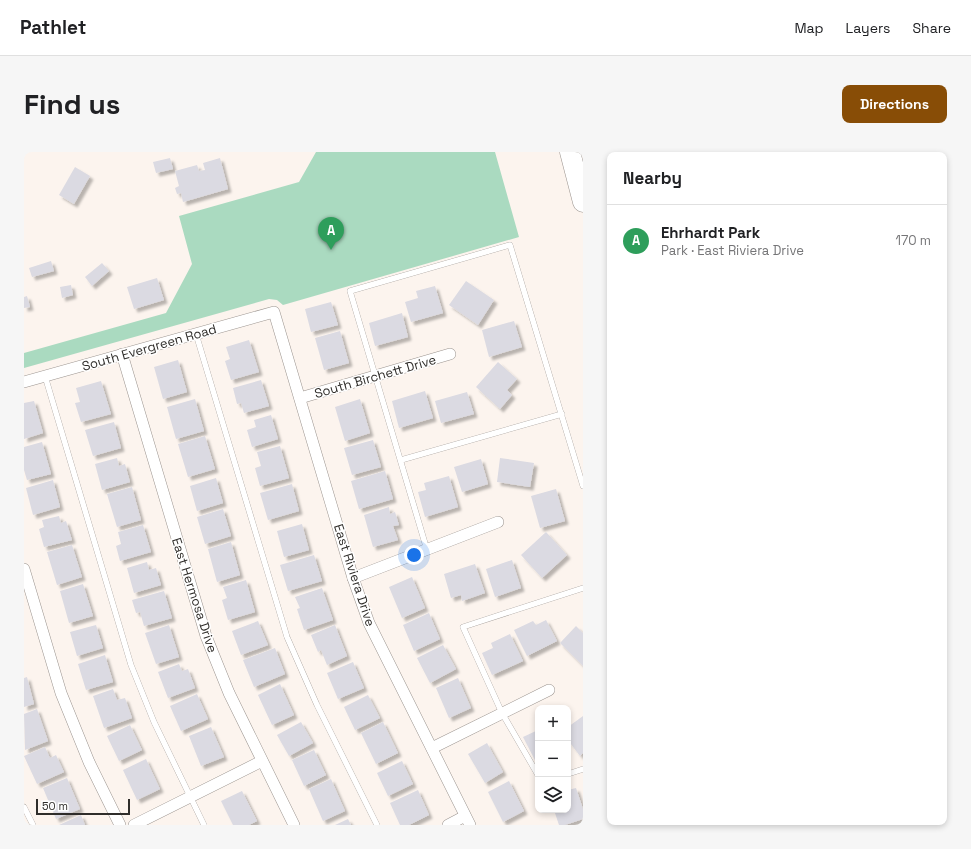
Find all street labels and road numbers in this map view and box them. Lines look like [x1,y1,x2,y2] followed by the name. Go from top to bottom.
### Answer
[80,320,218,375] street label: South Evergreen Road
[312,351,438,402] street label: South Birchett Drive
[330,522,379,629] street label: East Riviera Drive
[168,536,221,655] street label: East Hermosa Drive

